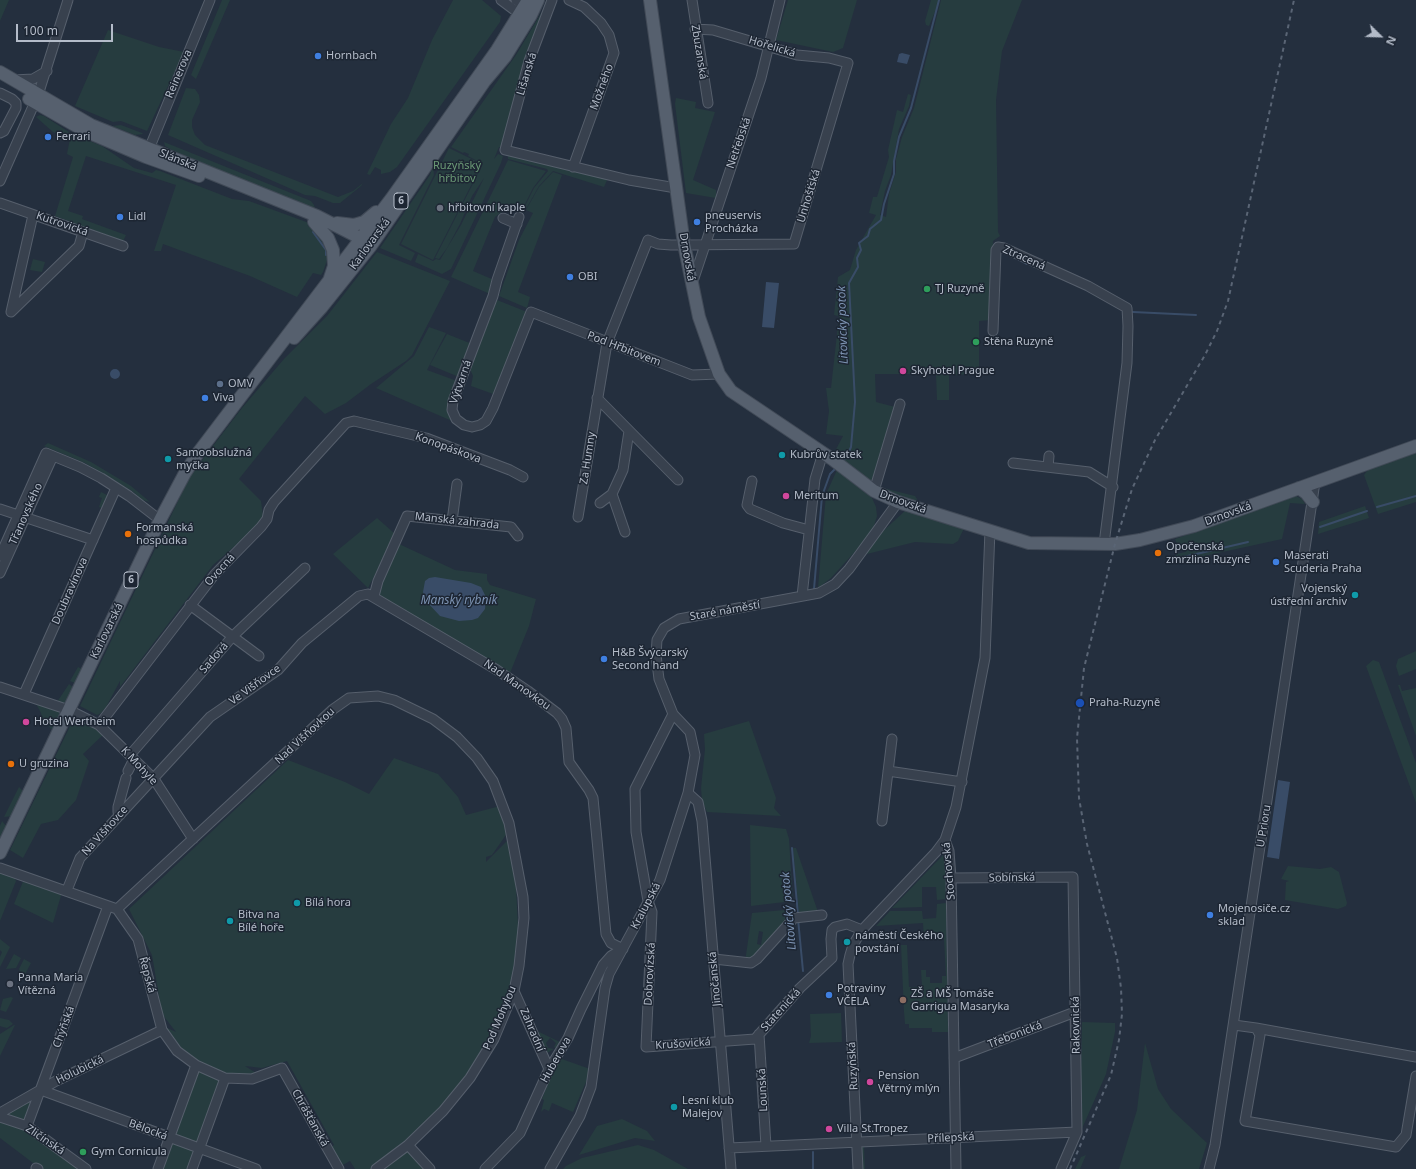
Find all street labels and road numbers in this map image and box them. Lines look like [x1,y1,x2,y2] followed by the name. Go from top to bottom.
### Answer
[688,24,710,80] street label: Zbuzanská
[747,34,797,60] street label: Hořelická
[163,48,195,100] street label: Reinerova
[514,51,540,97] street label: Lišanská
[588,62,616,112] street label: Možného
[724,116,754,170] street label: Netřebská
[157,147,199,173] street label: Slánská
[795,168,823,224] street label: Unhošťská
[394,193,408,209] road number: 6
[34,209,90,239] street label: Kutrovická
[347,216,393,272] street label: Karlovarská
[676,232,698,282] street label: Drnovská
[1001,243,1047,273] street label: Ztracená
[585,329,663,369] street label: Pod Hřbitovem
[447,358,475,406] street label: Výtvarná
[413,430,483,466] street label: Konopáskova
[577,431,599,485] street label: Za Humny
[7,481,45,547] street label: Třanovského
[878,487,928,517] street label: Drnovská
[1203,499,1253,529] street label: Drnovská
[414,510,500,532] street label: Manská zahrada
[202,551,238,589] street label: Ovocná
[49,555,91,627] street label: Doubravínova
[124,572,138,588] road number: 6
[689,598,761,624] street label: Staré náměstí
[88,601,126,661] street label: Karlovarská
[197,640,231,676] street label: Sadová
[481,657,553,713] street label: Nad Manovkou
[227,662,283,708] street label: Ve Višňovce
[272,705,338,767] street label: Nad Višňovkou
[118,744,160,788] street label: K Mohyle
[79,803,131,859] street label: Na Višňovce
[1254,804,1274,848] street label: U Prioru
[940,841,958,901] street label: Stochovská
[989,871,1035,885] street label: Sobínská
[628,880,664,932] street label: Kralupská
[642,942,658,1006] street label: Dobrovízská
[706,951,724,1007] street label: Jinočanská
[136,955,158,995] street label: Řepská
[481,984,519,1052] street label: Pod Mohylou
[758,986,804,1034] street label: Statenická
[1069,996,1083,1054] street label: Rakovnická
[50,1004,78,1050] street label: Chýňská
[517,1006,547,1054] street label: Zahradní
[986,1019,1044,1051] street label: Třebonická
[538,1035,574,1085] street label: Huberova
[655,1035,711,1053] street label: Krušovická
[845,1041,861,1091] street label: Ruzyňská
[54,1053,106,1087] street label: Holubická
[755,1068,771,1112] street label: Lounská
[289,1087,331,1149] street label: Chrášťanská
[127,1117,169,1143] street label: Bělocká
[23,1122,67,1158] street label: Zličínská
[927,1130,975,1146] street label: Přílepská

